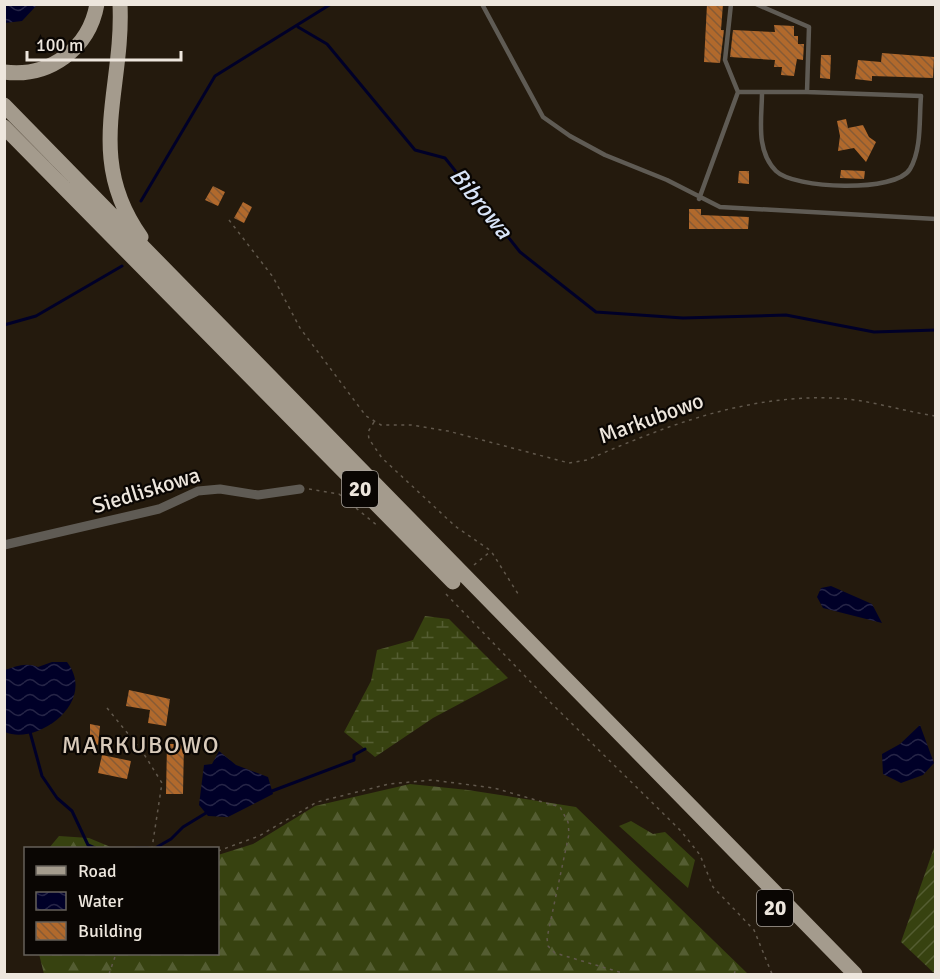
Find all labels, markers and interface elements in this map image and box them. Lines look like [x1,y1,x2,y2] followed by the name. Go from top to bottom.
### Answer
[27,24,182,62] scale bar
[36,34,83,56] text: 100 m
[443,161,519,246] water label: Bibrowa
[595,387,707,449] street label: Markubowo
[89,461,203,519] street label: Siedliskowa
[342,471,378,507] road number: 20
[62,730,220,760] district label: MARKUBOWO
[24,847,219,955] legend
[78,860,117,882] text: Road
[78,890,124,912] text: Water
[757,890,793,926] road number: 20
[78,920,142,942] text: Building

